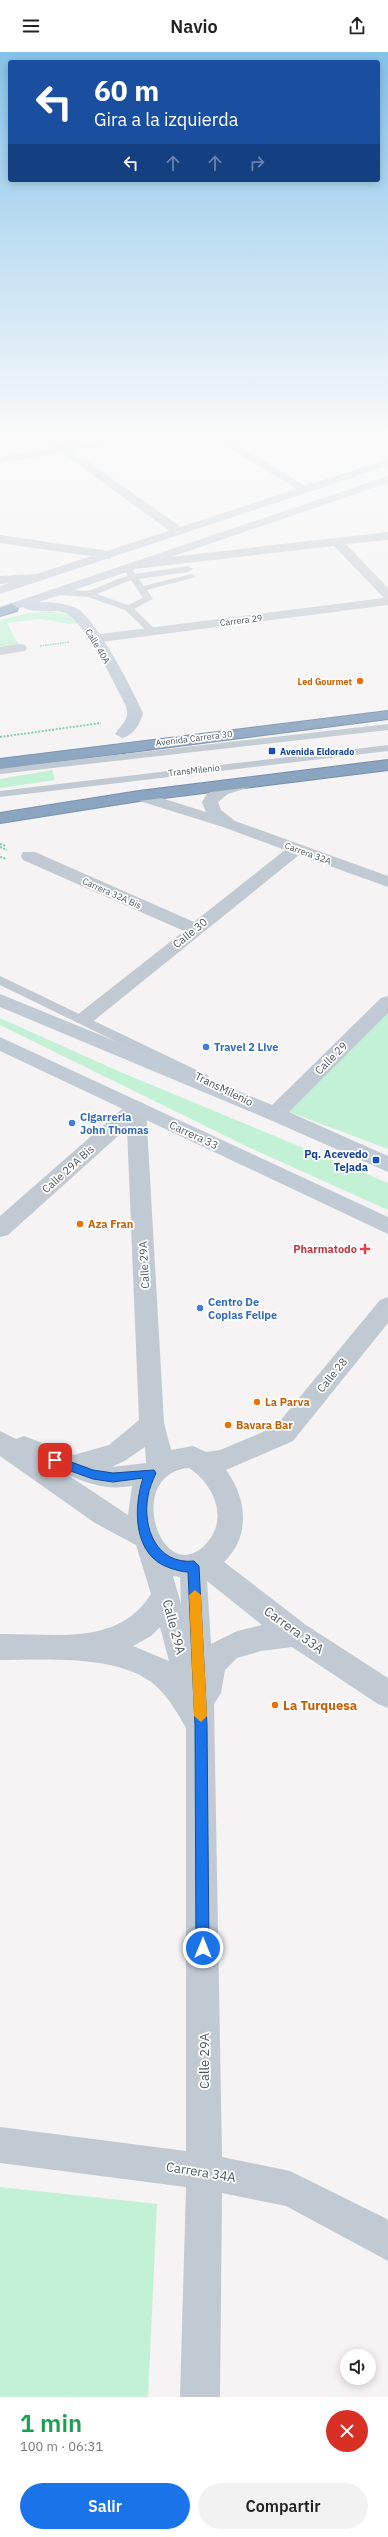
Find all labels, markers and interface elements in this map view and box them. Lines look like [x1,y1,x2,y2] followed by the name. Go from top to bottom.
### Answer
[20,15,42,37] icon: menu
[170,15,218,38] text: Navio
[346,15,368,37] icon: share
[94,72,159,109] text: 60 m
[28,76,80,128] icon: left
[94,108,238,131] text: Gira a la izquierda
[120,152,142,174] icon: left
[162,152,184,174] icon: ahead
[204,152,226,174] icon: ahead
[246,152,268,174] icon: right
[219,612,263,628] street label: Carrera 29
[83,626,113,666] street label: Calle 40A
[298,676,353,687] place label: Led Gourmet
[355,676,365,686] marker: Led Gourmet
[155,728,233,748] street label: Avenida Carrera 30
[267,746,277,756] marker: Avenida Eldorado
[280,746,354,757] place label: Avenida Eldorado
[168,762,220,778] street label: TransMilenio
[283,840,333,867] street label: Carrera 32A
[81,875,143,911] street label: Carrera 32A Bis
[170,915,210,951] street label: Calle 30
[312,1039,350,1077] street label: Calle 29
[214,1040,279,1054] place label: Travel 2 Live
[201,1042,211,1052] marker: Travel 2 Live
[193,1069,255,1109] street label: TransMilenio
[80,1110,149,1137] place label: Cigarreria John Thomas
[67,1118,77,1128] marker: Cigarreria John Thomas
[167,1118,221,1152] street label: Carrera 33
[39,1142,97,1196] street label: Calle 29A Bis
[304,1147,368,1174] place label: Pq. Acevedo Tejada
[371,1155,381,1165] marker: Pq. Acevedo Tejada
[88,1217,133,1231] place label: Aza Fran
[75,1219,85,1229] marker: Aza Fran
[136,1241,152,1289] street label: Calle 29A
[293,1242,357,1256] place label: Pharmatodo
[360,1244,370,1254] marker: Pharmatodo
[208,1295,277,1322] place label: Centro De Copias Felipe
[195,1303,205,1313] marker: Centro De Copias Felipe
[314,1355,350,1395] street label: Calle 28
[265,1395,310,1409] place label: La Parva
[252,1397,262,1407] marker: La Parva
[236,1418,293,1432] place label: Bavara Bar
[223,1420,233,1430] marker: Bavara Bar
[38,1443,72,1477] pin
[44,1449,66,1471] icon: arrive
[159,1598,190,1657] street label: Calle 29A
[261,1602,328,1658] street label: Carrera 33A
[283,1697,357,1714] place label: La Turquesa
[270,1700,280,1710] marker: La Turquesa
[182,1927,224,1969] position arrow
[196,2032,213,2089] street label: Calle 29A
[165,2158,238,2186] street label: Carrera 34A
[340,2349,376,2385] map controls
[340,2349,376,2385] button: sound
[20,2407,82,2439] text: 1 min
[326,2410,368,2452] button: close
[20,2438,103,2455] text: 100 m · 06:31
[20,2483,190,2529] button: Salir
[198,2483,368,2529] button: Compartir

